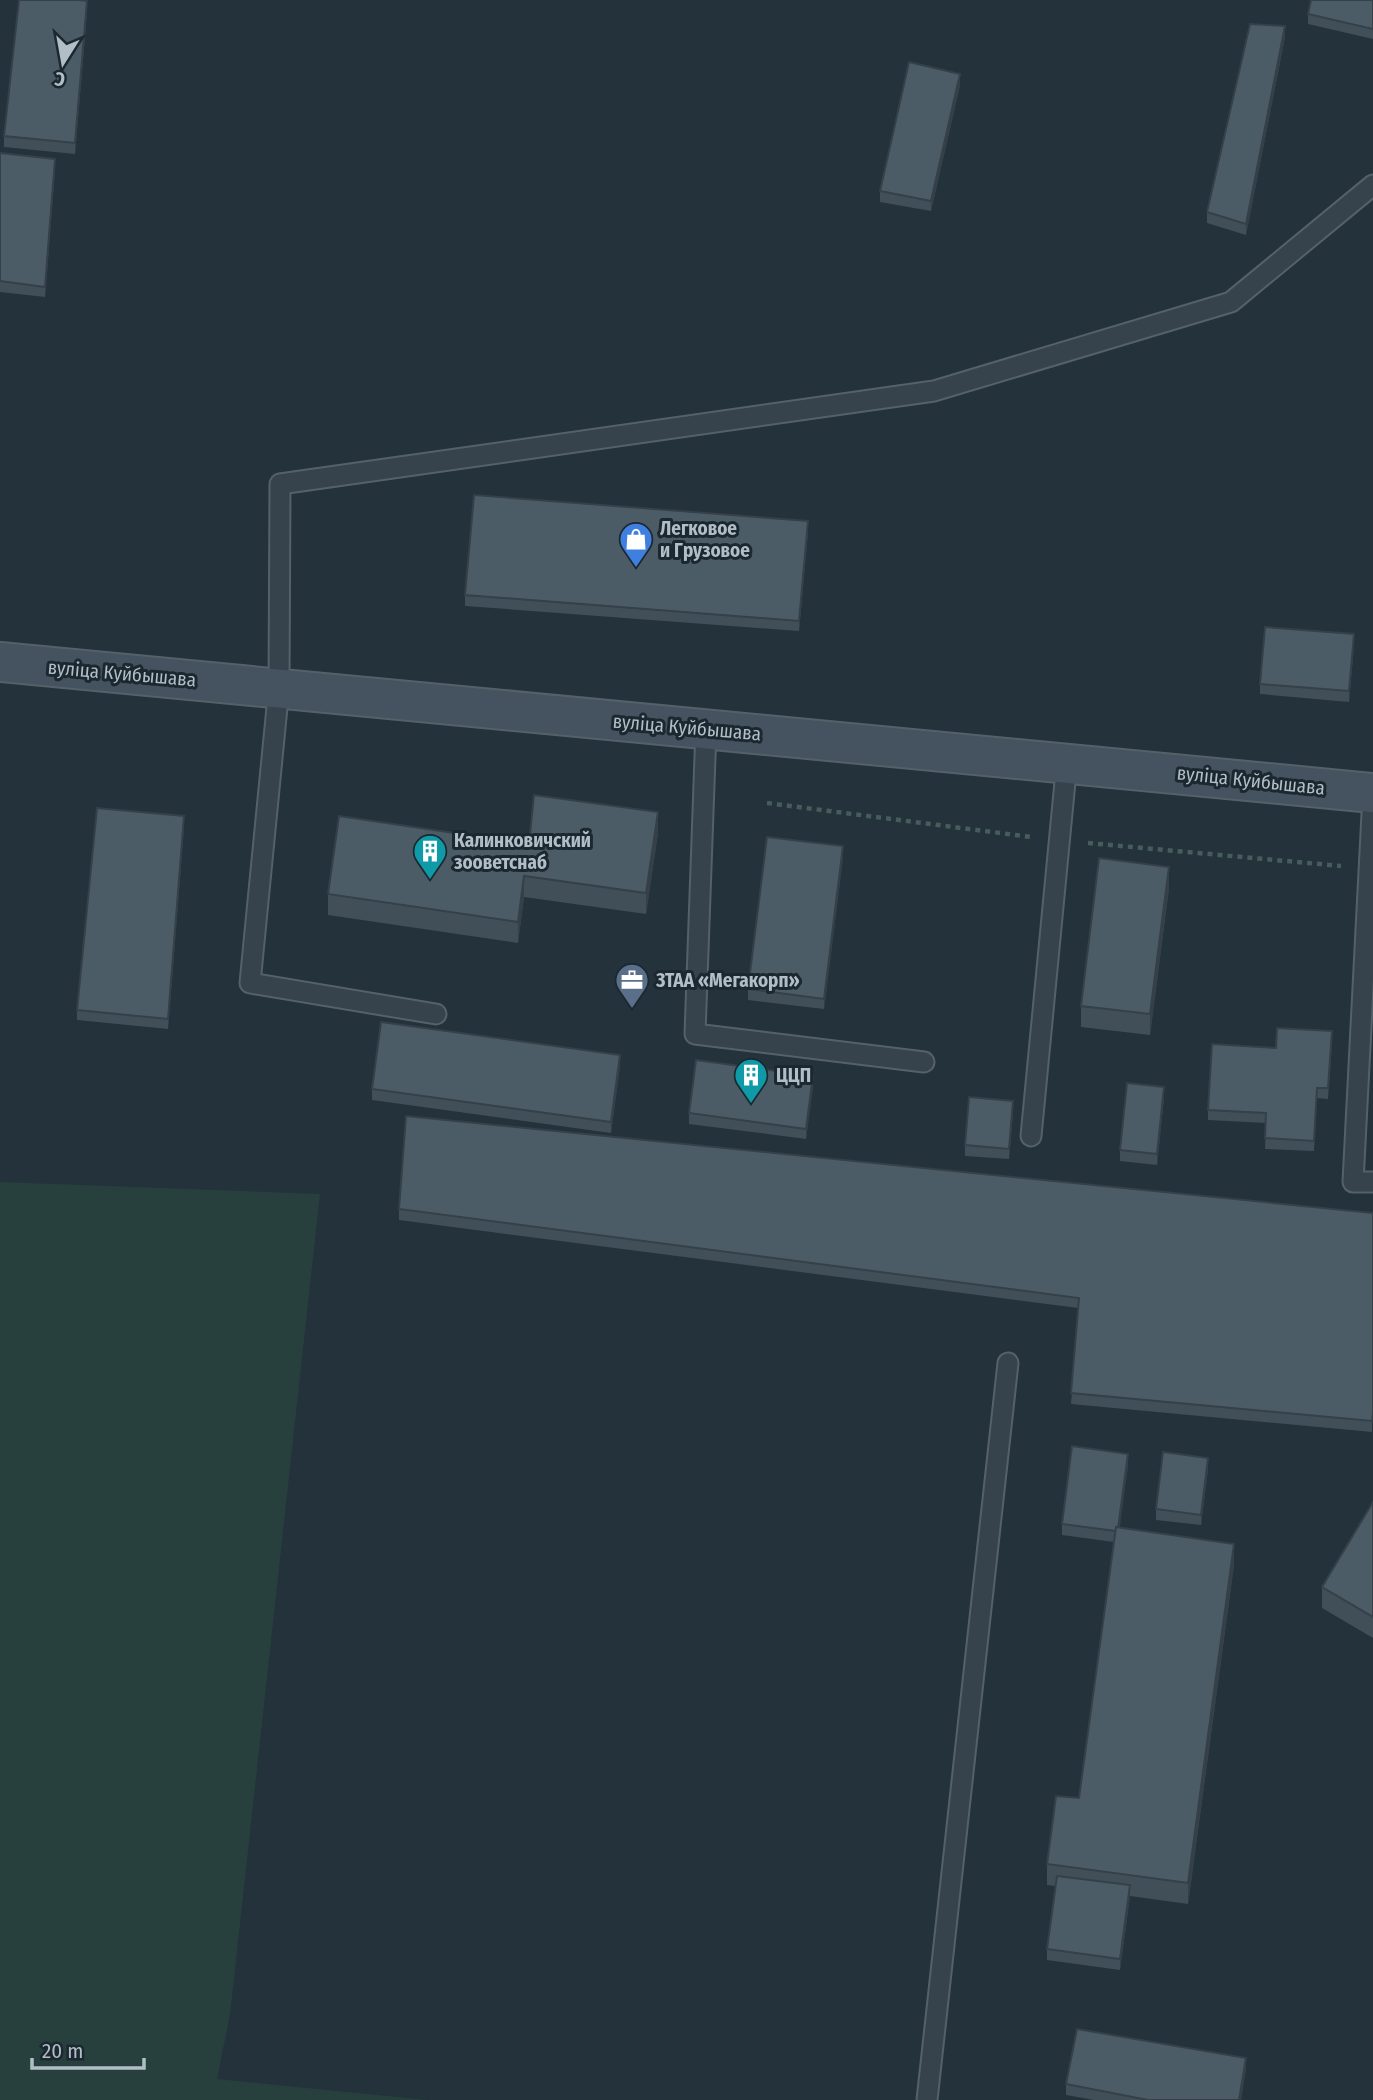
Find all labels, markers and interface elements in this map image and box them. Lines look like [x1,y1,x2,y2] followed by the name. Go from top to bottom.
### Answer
[28,28,98,98] north arrow
[53,67,67,91] text: С
[660,517,750,562] place label: Легковое и Грузовое
[617,520,655,569] shop icon: Легковое и Грузовое
[47,656,197,691] street label: вуліца Куйбышава
[612,710,762,745] street label: вуліца Куйбышава
[1176,761,1326,800] street label: вуліца Куйбышава
[454,829,591,874] place label: Калинковичский зооветснаб
[411,832,449,881] building icon: Калинковичский зооветснаб
[613,961,651,1010] office icon: ЗТАА «Мегакорп»
[655,969,800,992] place label: ЗТАА «Мегакорп»
[732,1056,770,1105] building icon: ЦЦП
[776,1064,811,1087] place label: ЦЦП
[32,2026,144,2070] scale bar
[42,2038,83,2064] text: 20 m

